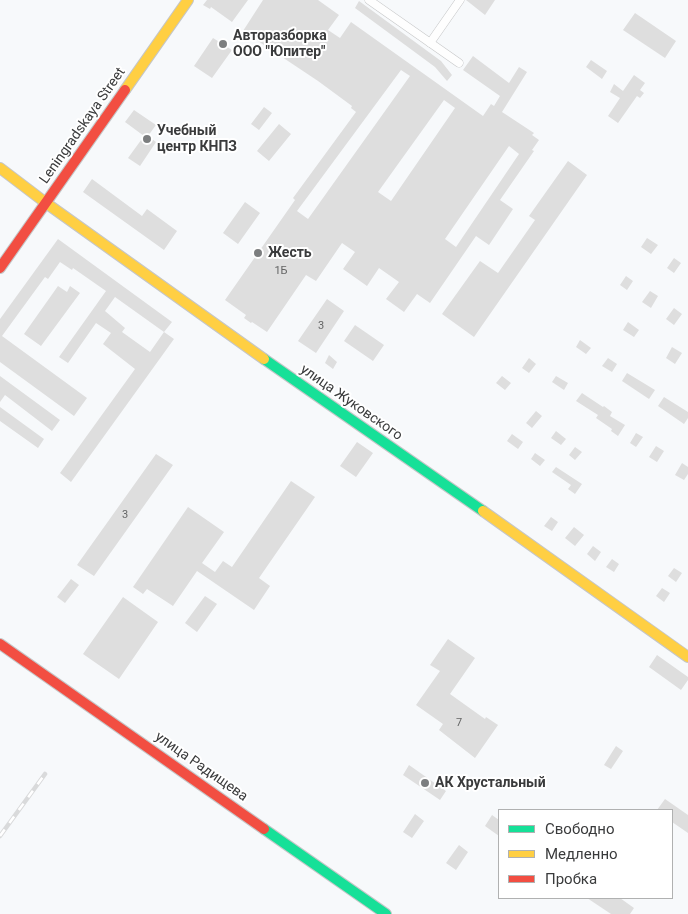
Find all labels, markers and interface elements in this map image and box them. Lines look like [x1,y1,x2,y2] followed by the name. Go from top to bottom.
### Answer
[233,28,327,60] place label: Авторазборка ООО "Юпитер"
[217,38,229,50] marker: Авторазборка ООО "Юпитер"
[37,65,129,187] street label: Leningradskaya Street
[157,123,237,156] place label: Учебный центр КНПЗ
[141,133,153,145] marker: Учебный центр КНПЗ
[268,245,312,261] place label: Жесть
[252,247,264,259] marker: Жесть
[274,264,288,278] house number: 1Б
[318,319,324,333] house number: 3
[297,361,405,445] street label: улица Жуковского
[122,508,128,522] house number: 3
[456,716,462,730] house number: 7
[151,729,251,805] street label: улица Радищева
[435,775,546,791] place label: АК Хрустальный
[419,777,431,789] marker: АК Хрустальный
[498,809,673,899] legend
[545,820,614,838] text: Свободно
[545,845,618,863] text: Медленно
[545,870,597,888] text: Пробка

